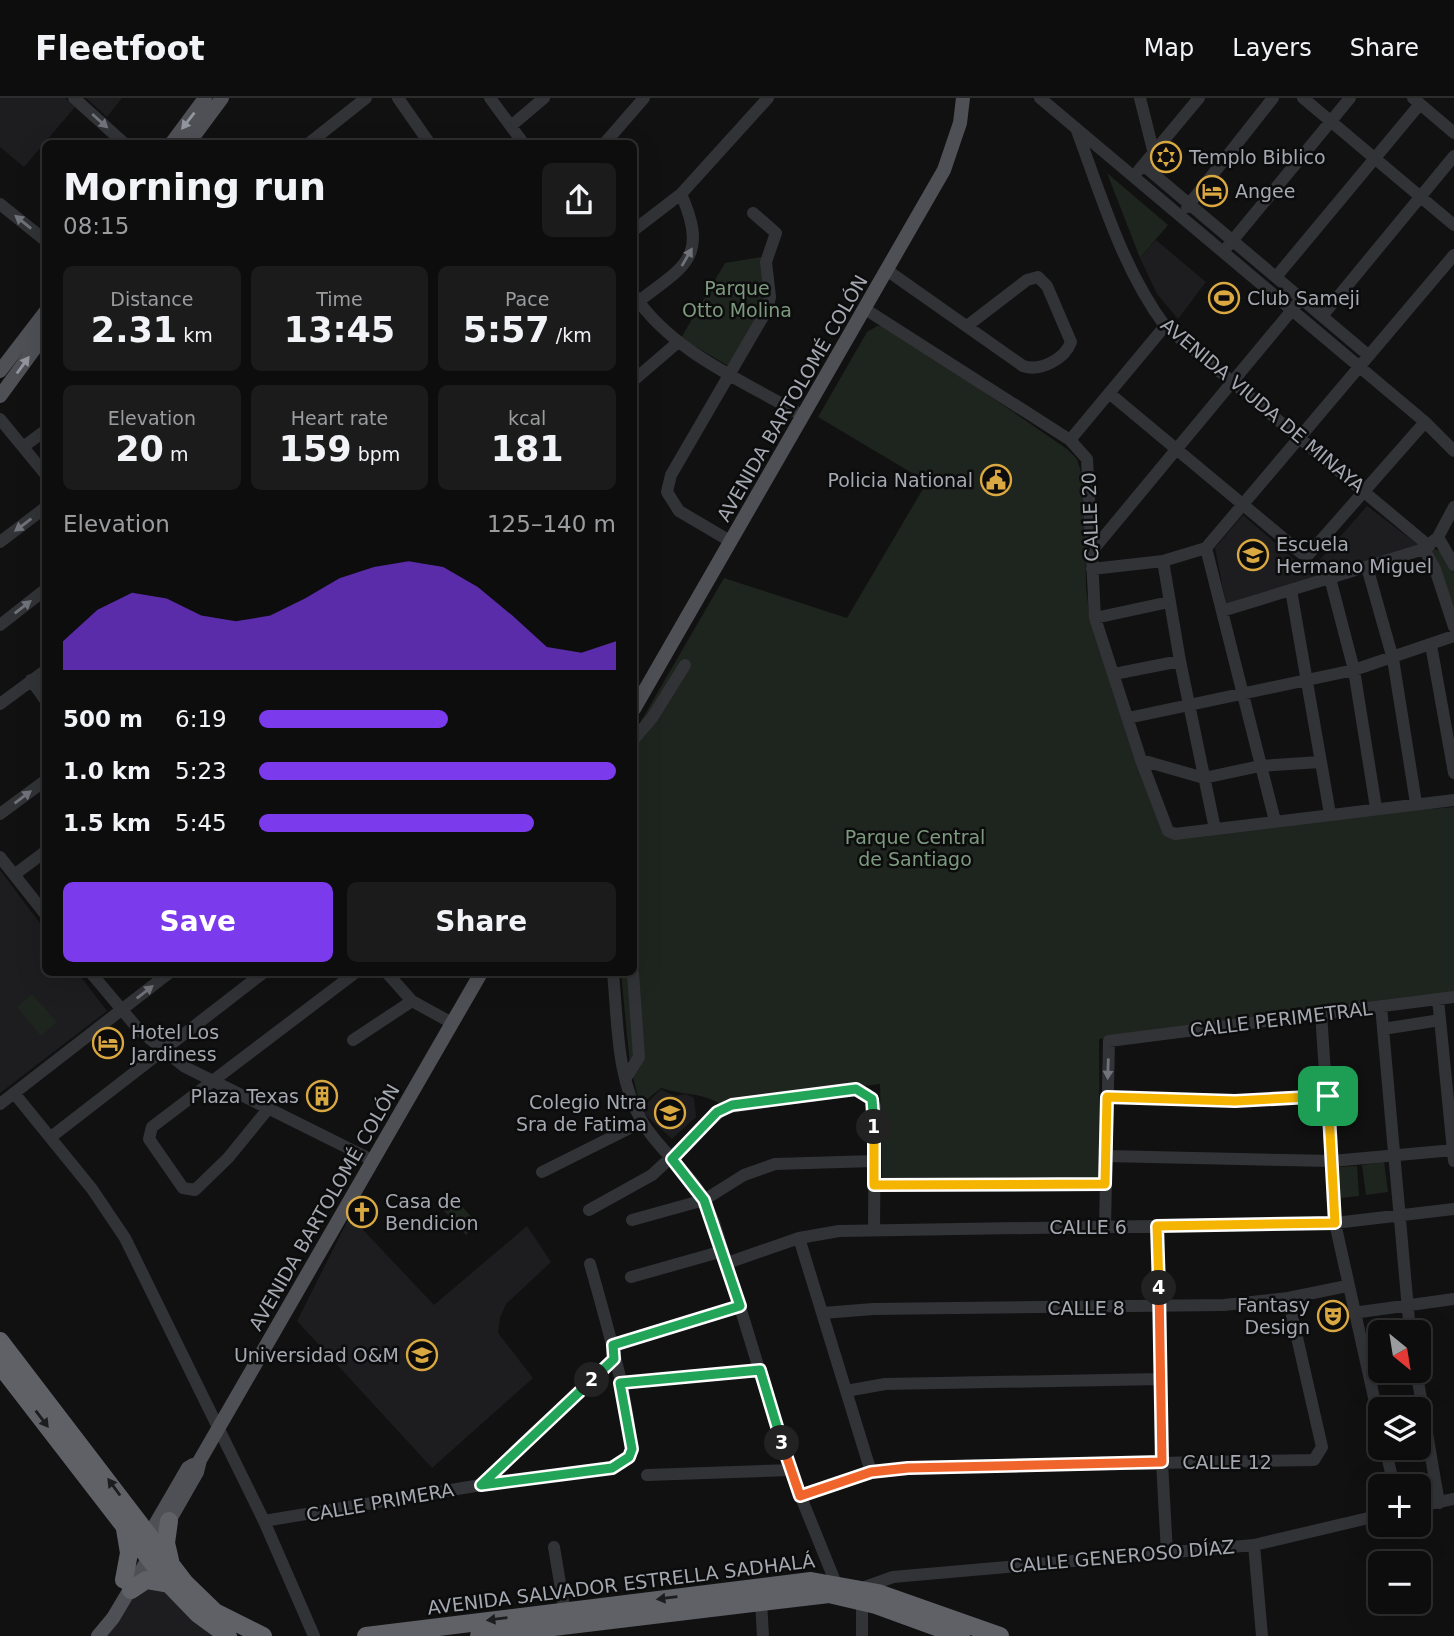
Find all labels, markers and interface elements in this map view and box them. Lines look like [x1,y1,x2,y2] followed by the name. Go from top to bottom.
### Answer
[35,29,205,68] text: Fleetfoot
[1144,34,1194,62] text: Map
[1232,34,1312,62] text: Layers
[1350,34,1419,62] text: Share
[181,111,195,130] one-way arrow
[91,112,108,128] one-way arrow
[1149,140,1183,174] synagogue icon: Templo Biblico
[1188,146,1326,168] place label: Templo Biblico
[542,163,616,237] button: share
[63,165,326,209] text: Morning run
[1195,174,1229,208] hotel icon: Angee
[1235,180,1295,202] place label: Angee
[63,213,129,239] text: 08:15
[14,215,32,230] one-way arrow
[681,247,693,266] one-way arrow
[711,270,872,525] street label: AVENIDA BARTOLOMÉ COLÓN
[682,277,792,321] park label: Parque Otto Molina
[1207,281,1241,315] sports icon: Club Sameji
[1247,287,1360,309] place label: Club Sameji
[110,288,193,310] text: Distance
[316,288,363,310] text: Time
[505,288,549,310] text: Pace
[91,310,177,350] text: 2.31
[284,310,395,350] text: 13:45
[463,310,550,350] text: 5:57
[1157,313,1369,497] street label: AVENIDA VIUDA DE MINAYA
[177,324,213,346] text: km
[550,324,592,346] text: /km
[16,356,30,374] one-way arrow
[108,407,196,429] text: Elevation
[291,407,388,429] text: Heart rate
[508,407,546,429] text: kcal
[115,429,164,469] text: 20
[279,429,352,469] text: 159
[491,429,564,469] text: 181
[164,443,188,465] text: m
[352,443,400,465] text: bpm
[979,463,1013,497] public building icon: Policia National
[827,469,973,491] place label: Policia National
[1077,472,1103,562] street label: CALLE 20
[63,511,170,537] text: Elevation
[487,511,616,537] text: 125–140 m
[14,517,32,532] one-way arrow
[1276,533,1432,577] place label: Escuela Hermano Miguel
[1236,538,1270,572] school or university icon: Escuela Hermano Miguel
[13,599,31,614] one-way arrow
[63,706,143,732] text: 500 m
[175,706,227,732] text: 6:19
[63,758,151,784] text: 1.0 km
[175,758,227,784] text: 5:23
[14,790,32,804] one-way arrow
[63,810,151,836] text: 1.5 km
[175,810,227,836] text: 5:45
[845,826,985,870] park label: Parque Central de Santiago
[63,882,333,962] button: Save
[347,882,616,962] button: Share
[136,984,154,999] one-way arrow
[1188,997,1374,1041] street label: CALLE PERIMETRAL
[130,1021,219,1065] place label: Hotel Los Jardiness
[91,1026,125,1060] hotel icon: Hotel Los Jardiness
[1102,1058,1113,1080] one-way arrow
[1298,1066,1358,1126] pin
[1309,1077,1347,1115] icon: arrive
[243,1079,404,1334] street label: AVENIDA BARTOLOMÉ COLÓN
[305,1079,339,1113] building icon: Plaza Texas
[190,1085,299,1107] place label: Plaza Texas
[516,1091,647,1135] place label: Colegio Ntra Sra de Fatima
[653,1096,687,1130] school or university icon: Colegio Ntra Sra de Fatima
[856,1110,892,1144] pin: 1
[867,1115,880,1137] text: 1
[385,1190,479,1234] place label: Casa de Bendicion
[345,1195,379,1229] church icon: Casa de Bendicion
[1049,1216,1127,1238] street label: CALLE 6
[1142,1270,1176,1306] pin: 4
[1152,1276,1165,1298] text: 4
[1237,1294,1310,1338] place label: Fantasy Design
[1047,1297,1125,1319] street label: CALLE 8
[1316,1299,1350,1333] theatre icon: Fantasy Design
[1368,1320,1432,1382] north arrow
[1368,1320,1431,1614] map controls
[405,1338,439,1372] school or university icon: Universidad O&M
[234,1344,399,1366] place label: Universidad O&M
[574,1362,610,1398] pin: 2
[585,1368,598,1390] text: 2
[1368,1397,1431,1460] button: layers
[34,1409,49,1427] one-way arrow
[764,1426,800,1460] pin: 3
[775,1431,788,1453] text: 3
[1182,1451,1272,1473] street label: CALLE 12
[1368,1474,1431,1537] button: +
[107,1478,121,1496] one-way arrow
[304,1478,456,1526] street label: CALLE PRIMERA
[1009,1535,1235,1577] street label: CALLE GENEROSO DÍAZ
[426,1549,816,1619] street label: AVENIDA SALVADOR ESTRELLA SADHALÁ
[1368,1551,1431,1614] button: −
[656,1592,678,1603] one-way arrow
[485,1613,507,1624] one-way arrow

